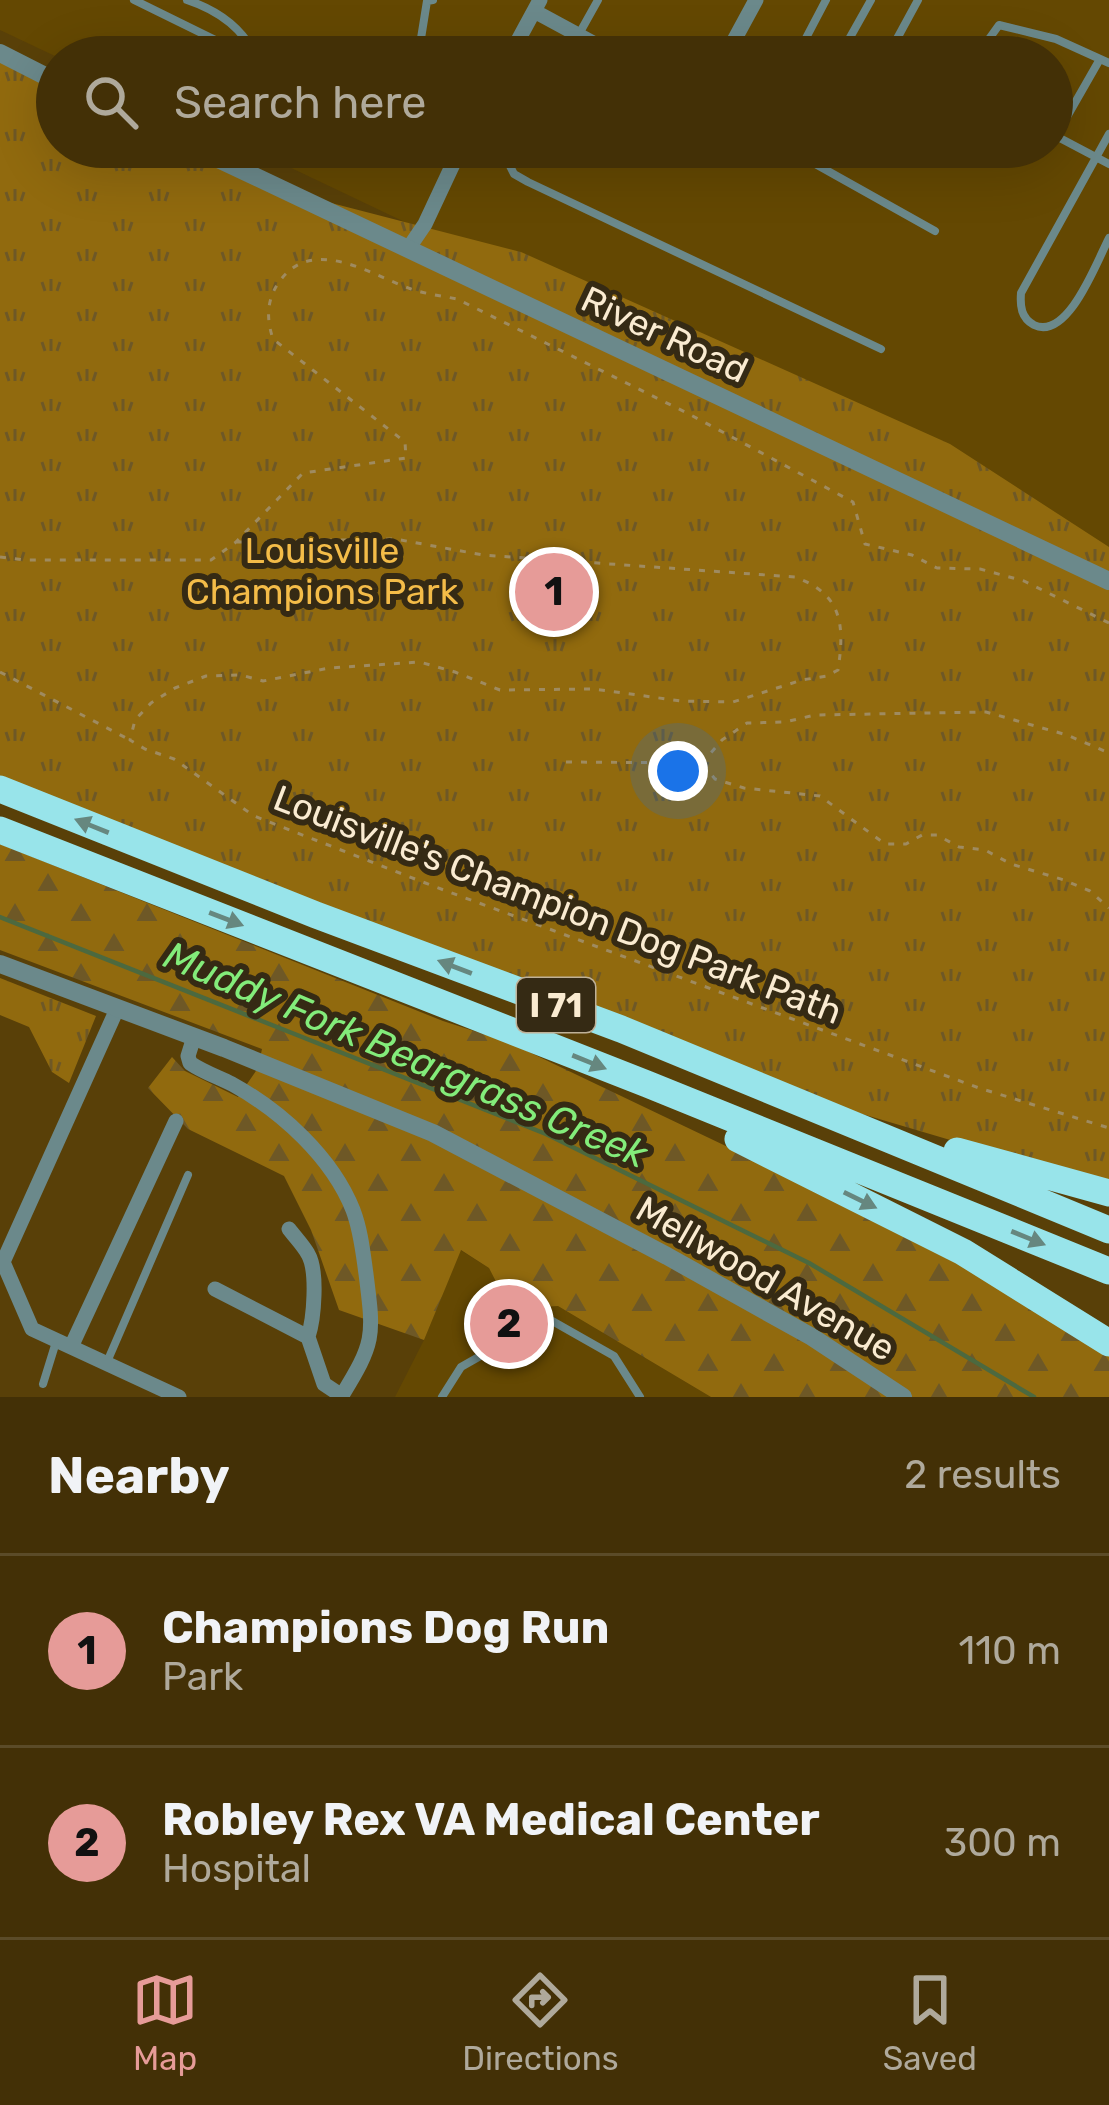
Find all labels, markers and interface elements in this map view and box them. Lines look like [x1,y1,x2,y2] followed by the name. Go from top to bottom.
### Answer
[36,36,1073,168] search box
[78,69,144,135] icon: search
[174,76,426,129] text: Search here
[575,277,755,392] street label: River Road
[186,529,459,613] park label: Louisville Champions Park
[515,547,593,637] pin: 1
[648,741,708,801] your location
[268,776,848,1033] street label: Louisville's Champion Dog Park Path
[73,815,109,834] one-way arrow
[208,910,244,929] one-way arrow
[157,932,655,1178] water label: Muddy Fork Beargrass Creek
[437,957,473,975] one-way arrow
[517,978,595,1032] road number: I 71
[571,1053,607,1072] one-way arrow
[629,1187,903,1370] street label: Mellwood Avenue
[843,1189,878,1209] one-way arrow
[1010,1229,1046,1248] one-way arrow
[470,1279,548,1369] pin: 2
[48,1445,230,1506] text: Nearby
[904,1452,1061,1498] text: 2 results
[162,1601,609,1654] text: Champions Dog Run
[77,1628,97,1674] text: 1
[959,1628,1061,1674] text: 110 m
[162,1654,243,1700] text: Park
[162,1793,820,1846] text: Robley Rex VA Medical Center
[74,1820,100,1866] text: 2
[944,1820,1061,1866] text: 300 m
[162,1846,311,1892] text: Hospital
[132,1967,198,2078] tab: Map
[462,1967,619,2078] tab: Directions
[883,1967,977,2078] tab: Saved

